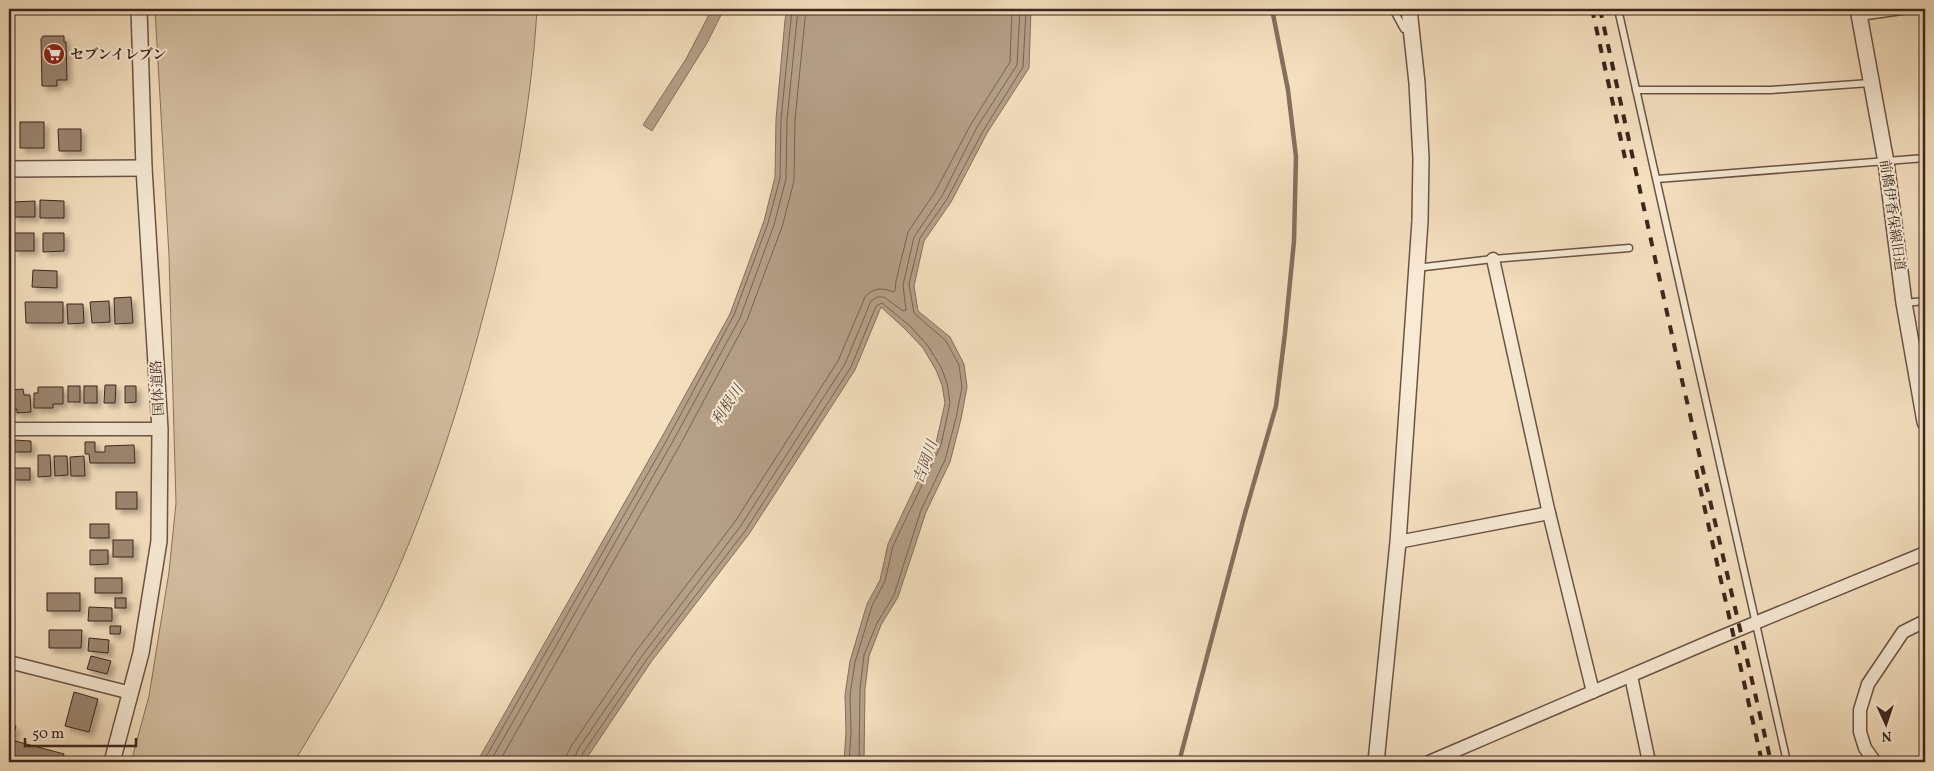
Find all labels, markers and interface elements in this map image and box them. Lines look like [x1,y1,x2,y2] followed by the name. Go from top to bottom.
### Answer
[42,42,66,66] supermarket icon: セブンイレブン
[70,46,166,65] place label: セブンイレブン
[1874,158,1909,272] street label: 前橋伊香保線旧道
[148,359,169,416] street label: 国体道路
[707,380,750,430] water label: 利根川
[909,436,945,487] water label: 吉岡川
[1862,698,1912,748] north arrow
[25,716,136,748] scale bar
[32,724,64,745] text: 50 m
[1881,726,1892,745] text: N

